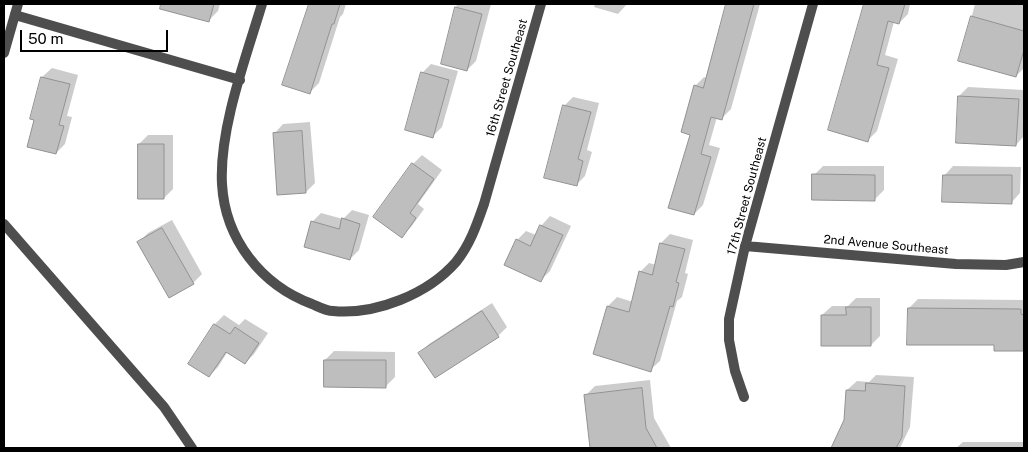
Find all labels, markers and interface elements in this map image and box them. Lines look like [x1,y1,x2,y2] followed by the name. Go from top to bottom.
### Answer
[483,17,531,139] street label: 16th Street Southeast
[22,20,170,52] scale bar
[28,30,63,47] text: 50 m
[724,135,770,257] street label: 17th Street Southeast
[823,232,949,258] street label: 2nd Avenue Southeast

